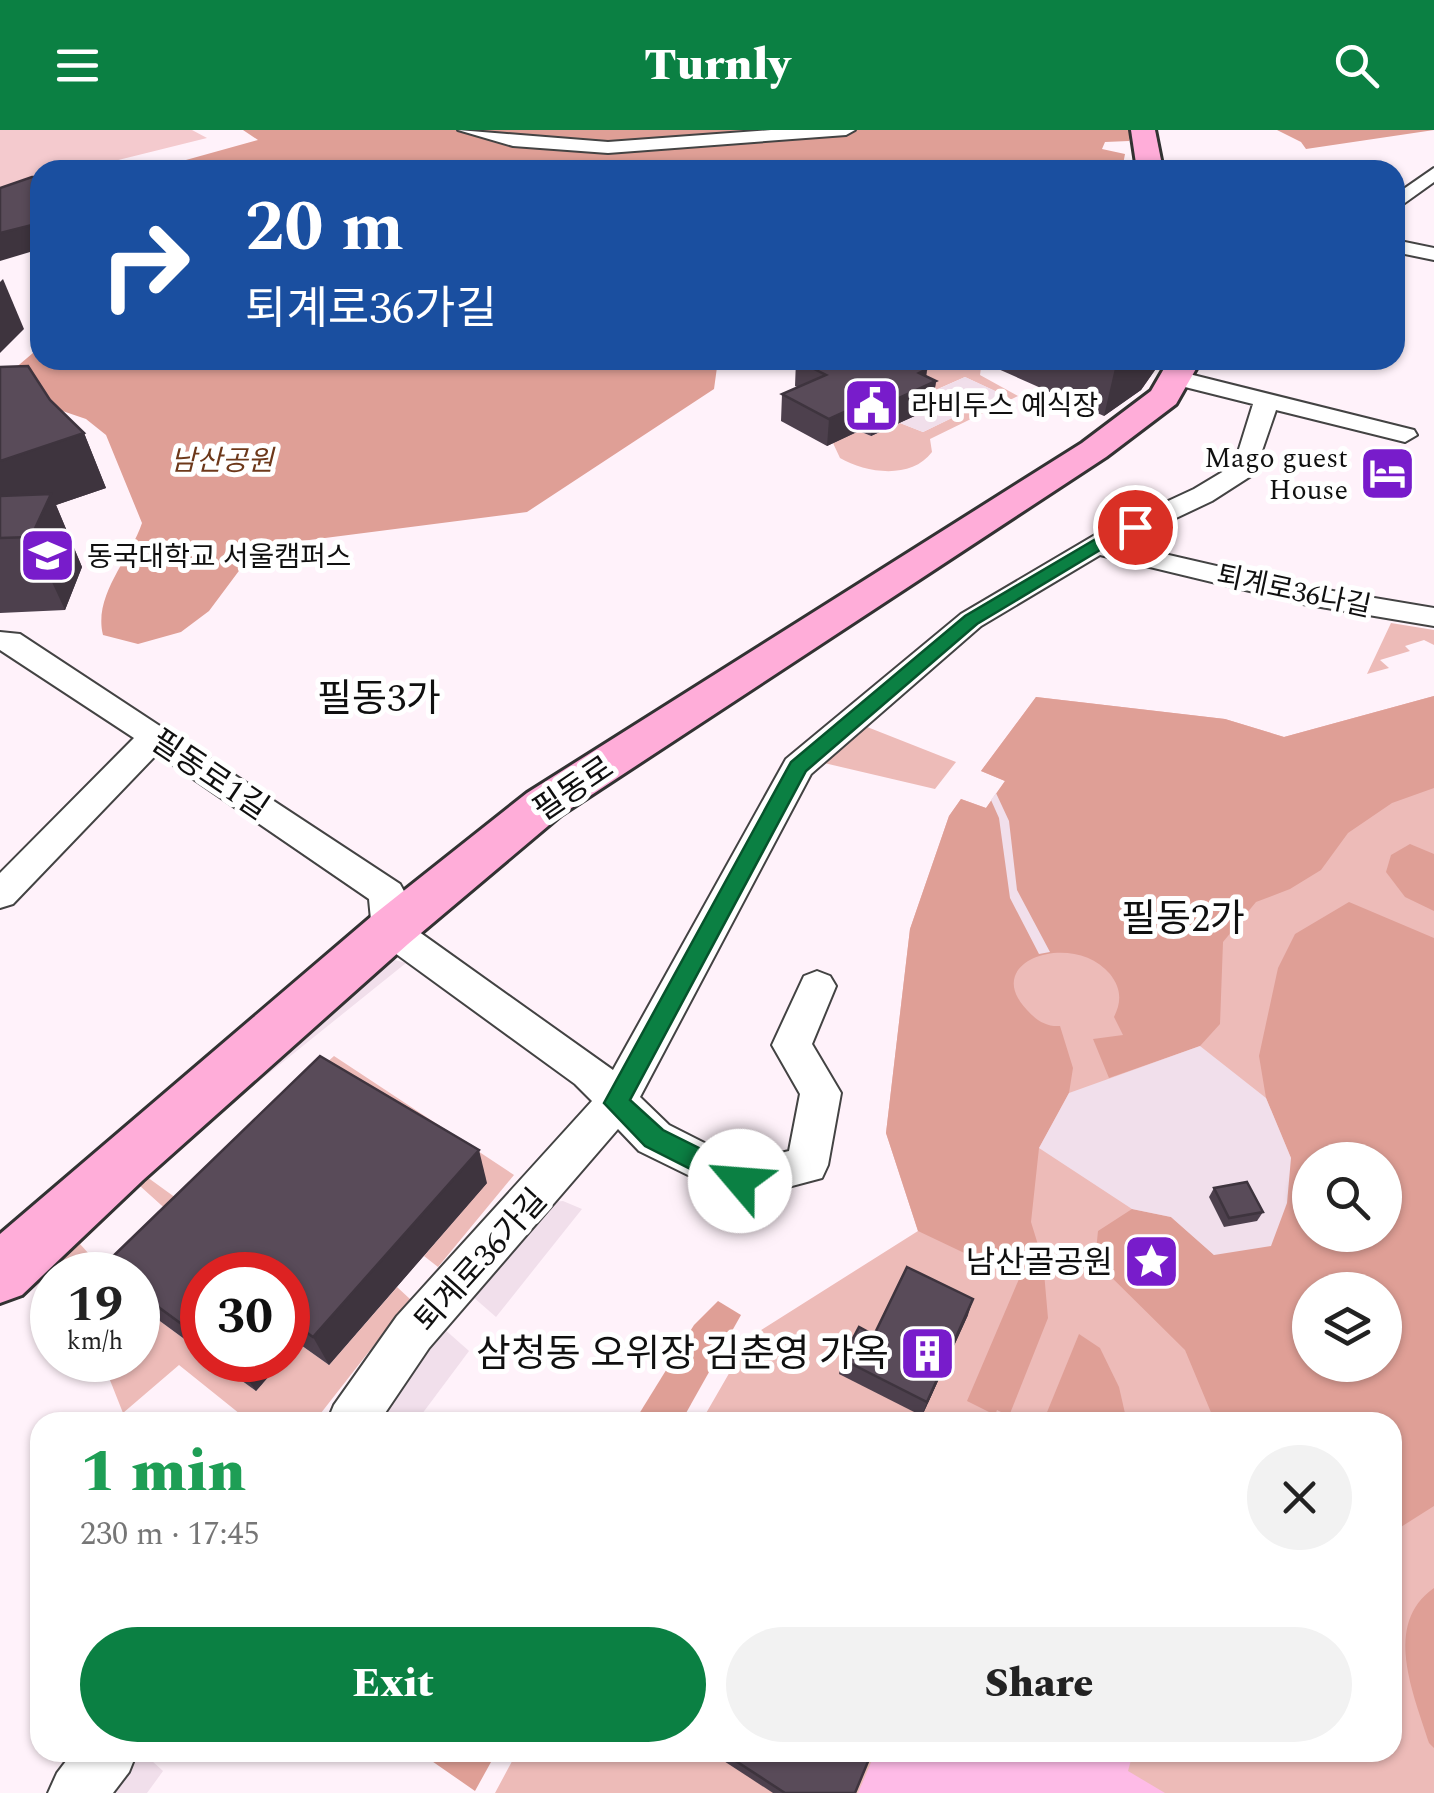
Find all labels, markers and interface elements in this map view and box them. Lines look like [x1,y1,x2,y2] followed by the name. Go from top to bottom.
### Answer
[644,31,790,100] text: Turnly
[50,38,105,93] icon: menu
[1329,38,1384,93] icon: search
[245,175,404,281] text: 20 m
[80,200,210,330] icon: right
[245,275,497,344] text: 퇴계로36가길
[842,375,902,435] public building icon: 라비두스 예식장
[911,385,1098,428] place label: 라비두스 예식장
[1204,437,1348,512] place label: Mago guest House
[170,440,276,483] park label: 남산공원
[1357,443,1417,503] hotel icon: Mago guest House
[1093,485,1178,570] pin
[1108,500,1163,555] icon: arrive
[18,526,78,586] school or university icon: 동국대학교 서울캠퍼스
[87,536,352,579] place label: 동국대학교 서울캠퍼스
[1213,554,1375,629] street label: 퇴계로36나길
[317,671,441,729] district label: 필동3가
[140,718,278,833] street label: 필동로1길
[524,744,624,834] street label: 필동로
[1121,891,1245,949] district label: 필동2가
[688,1129,792,1233] position arrow
[1292,1142,1402,1382] map controls
[1292,1142,1402,1252] button: search
[403,1178,559,1344] street label: 퇴계로36가길
[1122,1232,1182,1292] place icon: 남산골공원
[966,1239,1113,1288] place label: 남산골공원
[180,1252,310,1382] speed limit sign: 30
[67,1267,123,1343] text: 19
[1292,1272,1402,1382] button: layers
[67,1323,123,1361] text: km/h
[898,1323,958,1383] building icon: 삼청동 오위장 김춘영 가옥
[476,1326,889,1384] place label: 삼청동 오위장 김춘영 가옥
[80,1426,246,1518] text: 1 min
[1247,1445,1352,1550] button: close
[80,1510,260,1559] text: 230 m · 17:45
[80,1627,706,1742] button: Exit
[726,1627,1352,1742] button: Share

